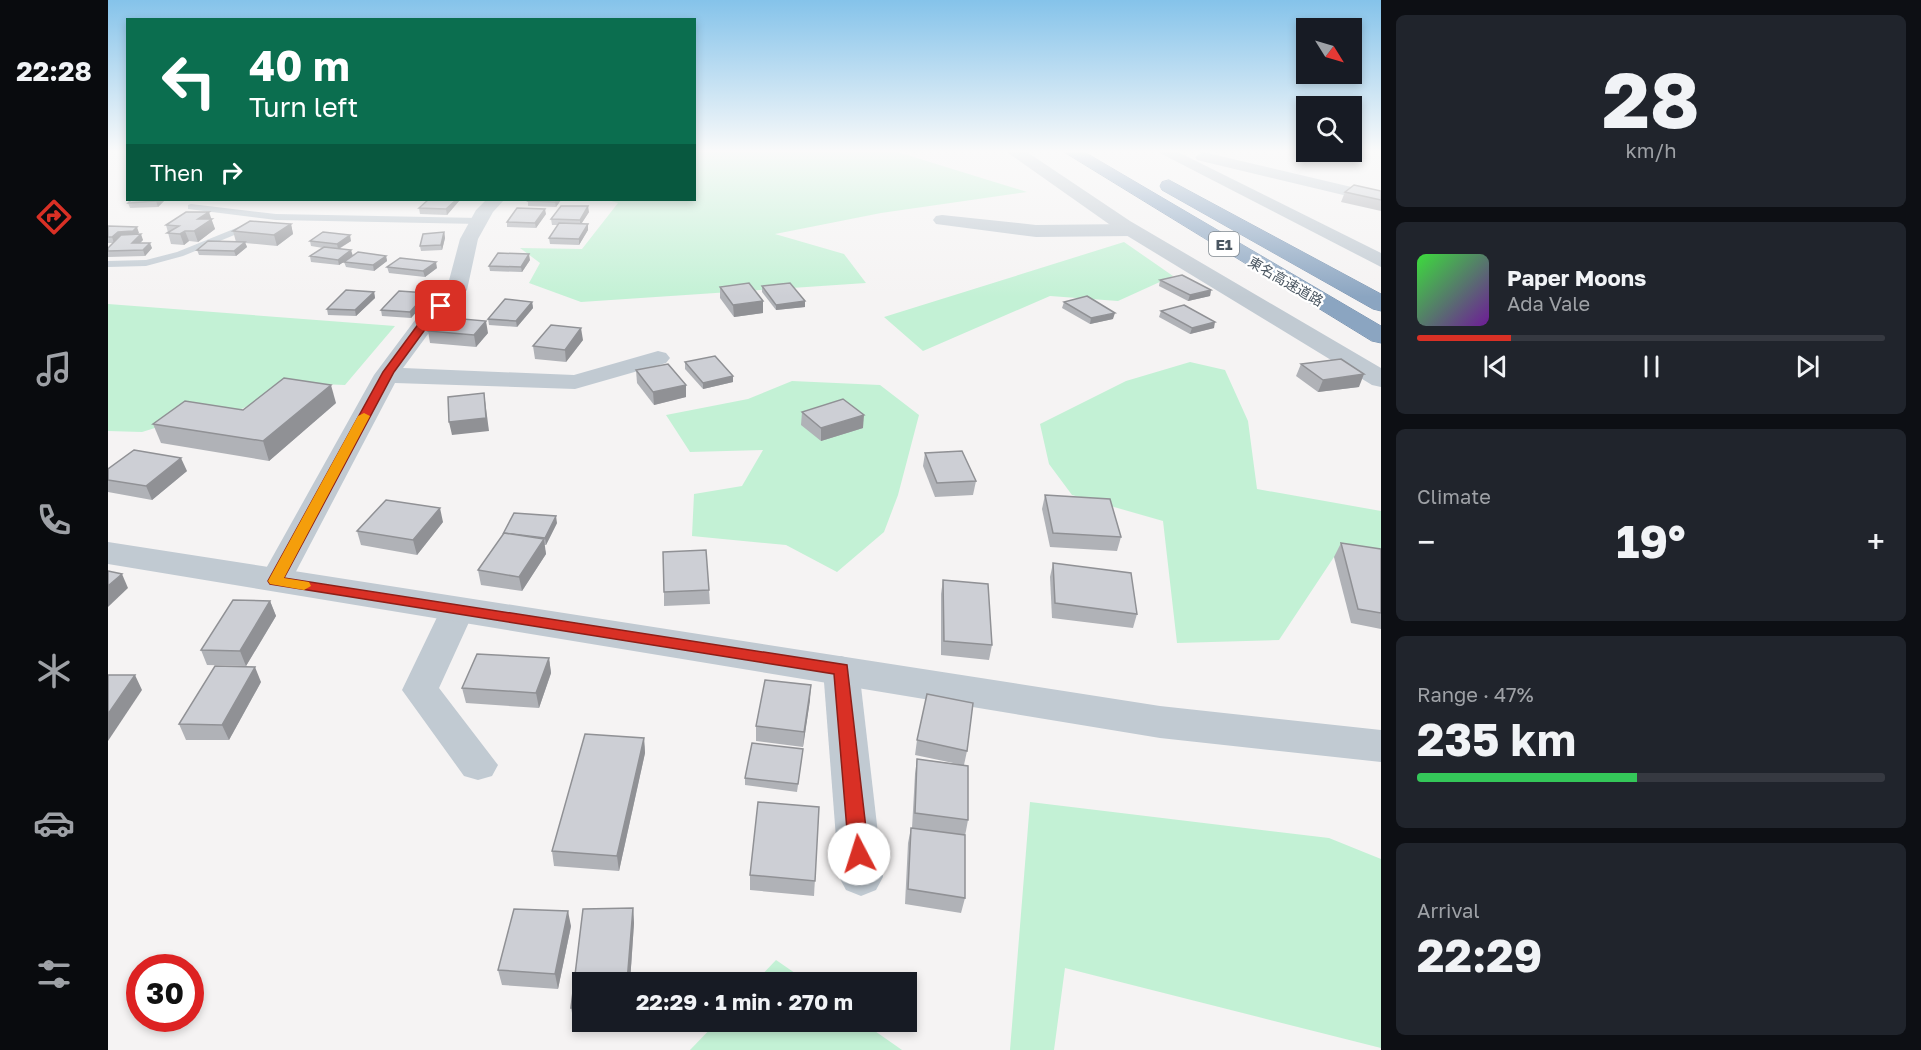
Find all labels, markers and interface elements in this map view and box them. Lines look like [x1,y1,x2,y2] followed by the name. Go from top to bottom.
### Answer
[1296,18,1362,84] north arrow
[1296,18,1362,162] map controls
[249,40,350,90] text: 40 m
[150,42,228,120] icon: left
[1602,52,1700,145] text: 28
[16,55,92,87] text: 22:28
[249,91,358,123] text: Turn left
[1296,96,1362,162] button: search
[1626,138,1676,162] text: km/h
[215,156,248,189] icon: right
[150,159,203,186] text: Then
[33,196,75,238] icon: directions
[1209,232,1239,256] road number: E1
[1245,253,1327,309] street label: 東名高速道路
[1507,264,1646,291] text: Paper Moons
[415,280,466,331] pin
[424,289,457,322] icon: arrive
[1507,291,1590,315] text: Ada Vale
[33,348,75,390] icon: music
[1479,350,1512,383] icon: previous
[1635,350,1668,383] icon: pause
[1791,350,1824,383] icon: next
[1417,484,1491,508] text: Climate
[33,499,75,541] icon: phone
[1616,514,1686,568] text: 19°
[1417,522,1435,561] text: −
[1867,522,1885,561] text: +
[33,650,75,692] icon: climate
[1417,682,1534,706] text: Range · 47%
[1417,712,1576,766] text: 235 km
[33,802,75,844] icon: car
[827,822,891,886] position arrow
[1417,898,1480,922] text: Arrival
[1417,928,1542,982] text: 22:29
[33,953,75,995] icon: filters
[126,954,204,1032] speed limit sign: 30
[636,988,853,1015] text: 22:29 · 1 min · 270 m

